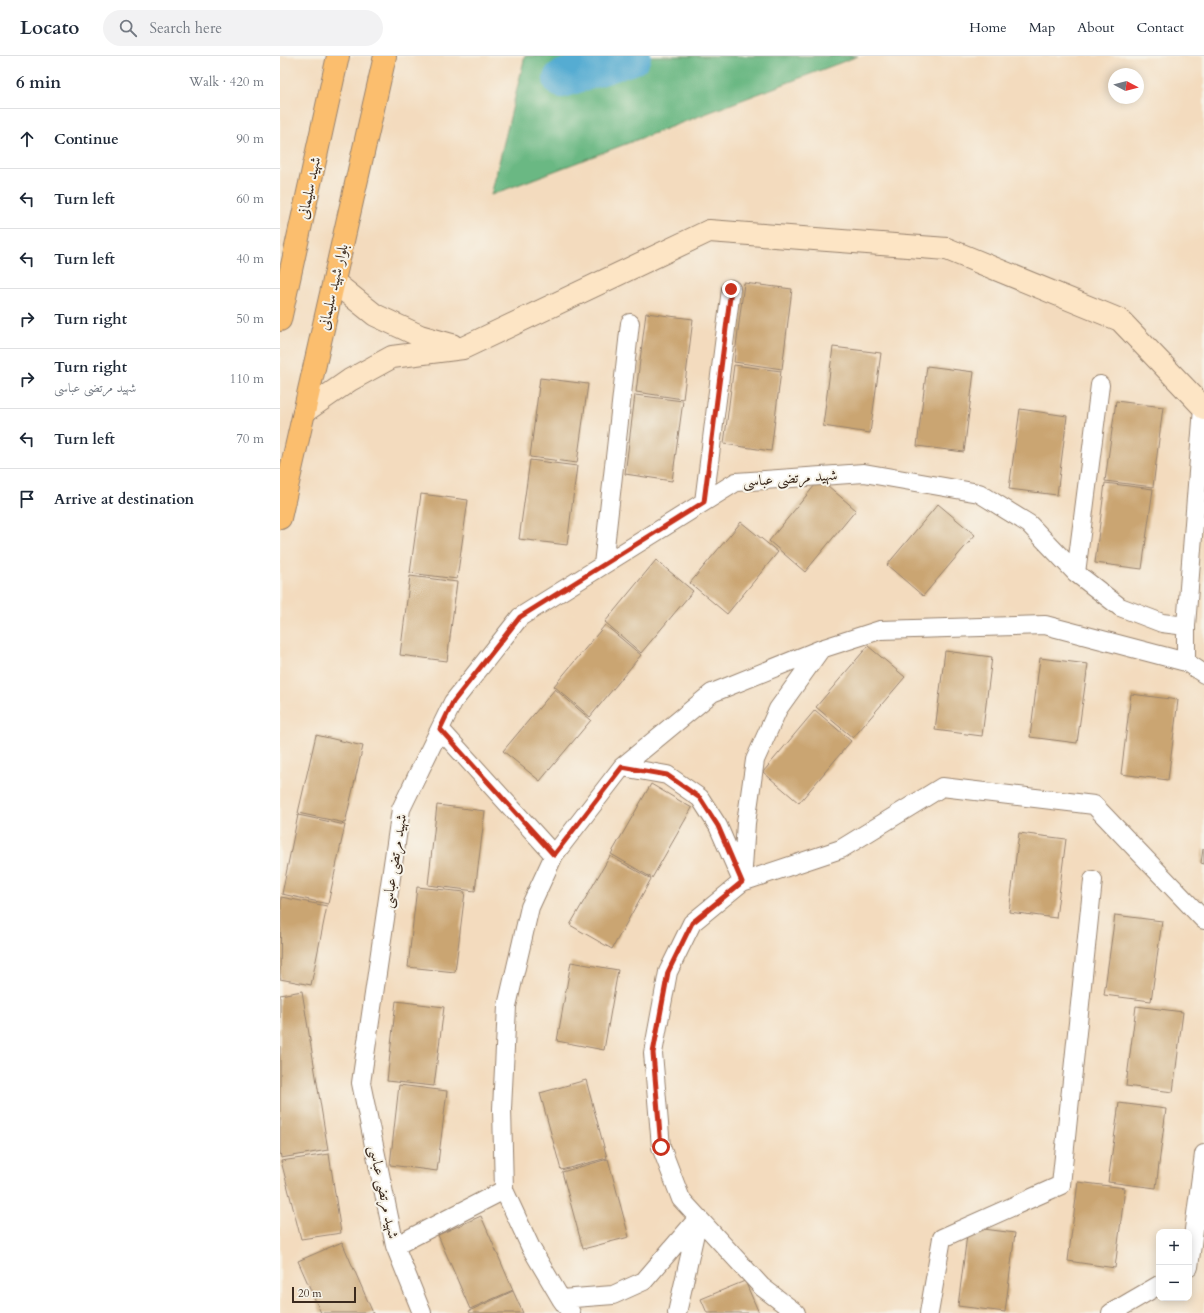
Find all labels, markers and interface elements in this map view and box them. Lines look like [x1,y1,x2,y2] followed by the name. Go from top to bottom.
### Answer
[103,10,383,46] search box
[20,15,79,41] text: Locato
[117,17,139,39] icon: search
[149,18,222,38] text: Search here
[969,18,1007,37] text: Home
[1029,18,1055,37] text: Map
[1077,18,1114,37] text: About
[1136,18,1184,37] text: Contact
[1108,68,1144,104] north arrow
[16,71,61,94] text: 6 min
[189,73,264,91] text: Walk · 420 m
[16,128,38,150] icon: ahead
[54,129,119,149] text: Continue
[236,130,264,148] text: 90 m
[293,155,325,221] street label: شهید سلیمانی
[16,188,38,210] icon: left
[54,189,115,209] text: Turn left
[236,190,264,208] text: 60 m
[313,242,353,332] street label: بلوار شهید سلیمانی
[16,248,38,270] icon: left
[54,249,115,269] text: Turn left
[236,250,264,268] text: 40 m
[722,280,740,298] route end
[16,308,38,330] icon: right
[54,309,127,329] text: Turn right
[236,310,264,328] text: 50 m
[54,357,127,377] text: Turn right
[16,368,38,390] icon: right
[230,370,264,388] text: 110 m
[54,379,136,397] text: شهید مرتضی عباسی
[16,428,38,450] icon: left
[54,429,115,449] text: Turn left
[236,430,264,448] text: 70 m
[742,465,838,492] street label: شهید مرتضی عباسی
[16,488,38,510] icon: arrive
[54,489,194,509] text: Arrive at destination
[377,813,412,910] street label: شهید مرتضی عباسی
[652,1138,670,1156] route start
[363,1143,404,1241] street label: شهید مرتضی عباسی
[1156,1229,1192,1301] map controls
[1156,1229,1192,1265] button: +
[1156,1265,1192,1301] button: −
[292,1285,356,1304] scale bar
[298,1286,322,1301] text: 20 m

